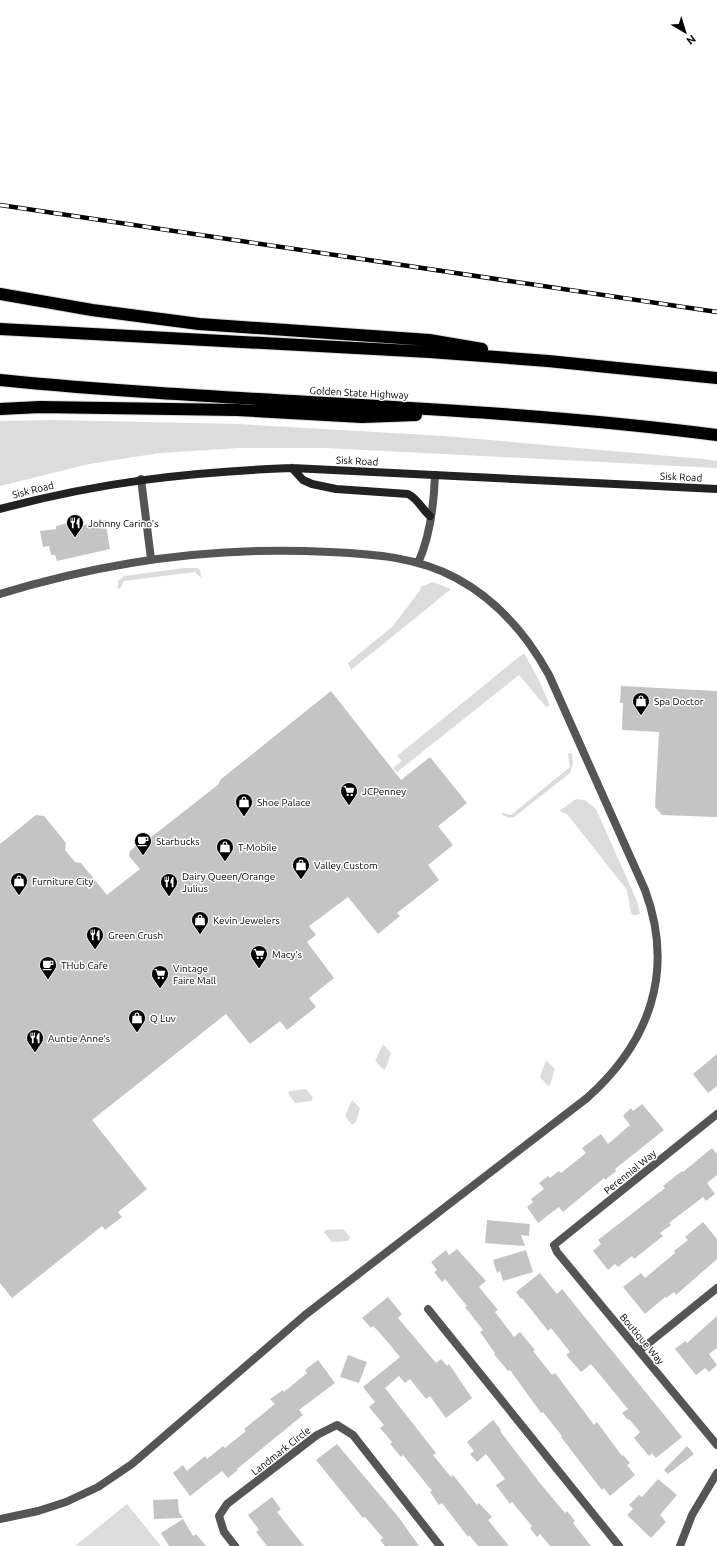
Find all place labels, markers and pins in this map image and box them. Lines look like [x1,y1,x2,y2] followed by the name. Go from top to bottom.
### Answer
[65,513,85,538] restaurant icon: Johnny Carino's
[88,518,159,529] place label: Johnny Carino's
[631,691,651,716] shop icon: Spa Doctor
[654,696,704,707] place label: Spa Doctor
[339,781,359,806] supermarket icon: JCPenney
[362,786,406,797] place label: JCPenney
[234,792,254,817] shop icon: Shoe Palace
[257,797,311,808] place label: Shoe Palace
[133,831,153,856] cafe icon: Starbucks
[156,836,200,847] place label: Starbucks
[215,837,235,862] shop icon: T-Mobile
[238,842,277,853] place label: T-Mobile
[291,855,311,880] shop icon: Valley Custom
[314,860,378,871] place label: Valley Custom
[9,871,29,896] shop icon: Furniture City
[182,871,275,894] place label: Dairy Queen/Orange Julius
[159,872,179,897] restaurant icon: Dairy Queen/Orange Julius
[32,876,93,887] place label: Furniture City
[190,910,210,935] shop icon: Kevin Jewelers
[213,915,280,926] place label: Kevin Jewelers
[85,925,105,950] restaurant icon: Green Crush
[108,930,163,941] place label: Green Crush
[249,944,269,969] supermarket icon: Macy's
[272,949,302,960] place label: Macy's
[38,955,58,980] cafe icon: THub Cafe
[61,960,108,971] place label: THub Cafe
[173,963,216,986] place label: Vintage Faire Mall
[150,964,170,989] supermarket icon: Vintage Faire Mall
[127,1008,147,1033] shop icon: Q Luv
[150,1013,176,1024] place label: Q Luv
[25,1028,45,1053] restaurant icon: Auntie Anne's
[48,1033,110,1044] place label: Auntie Anne's

